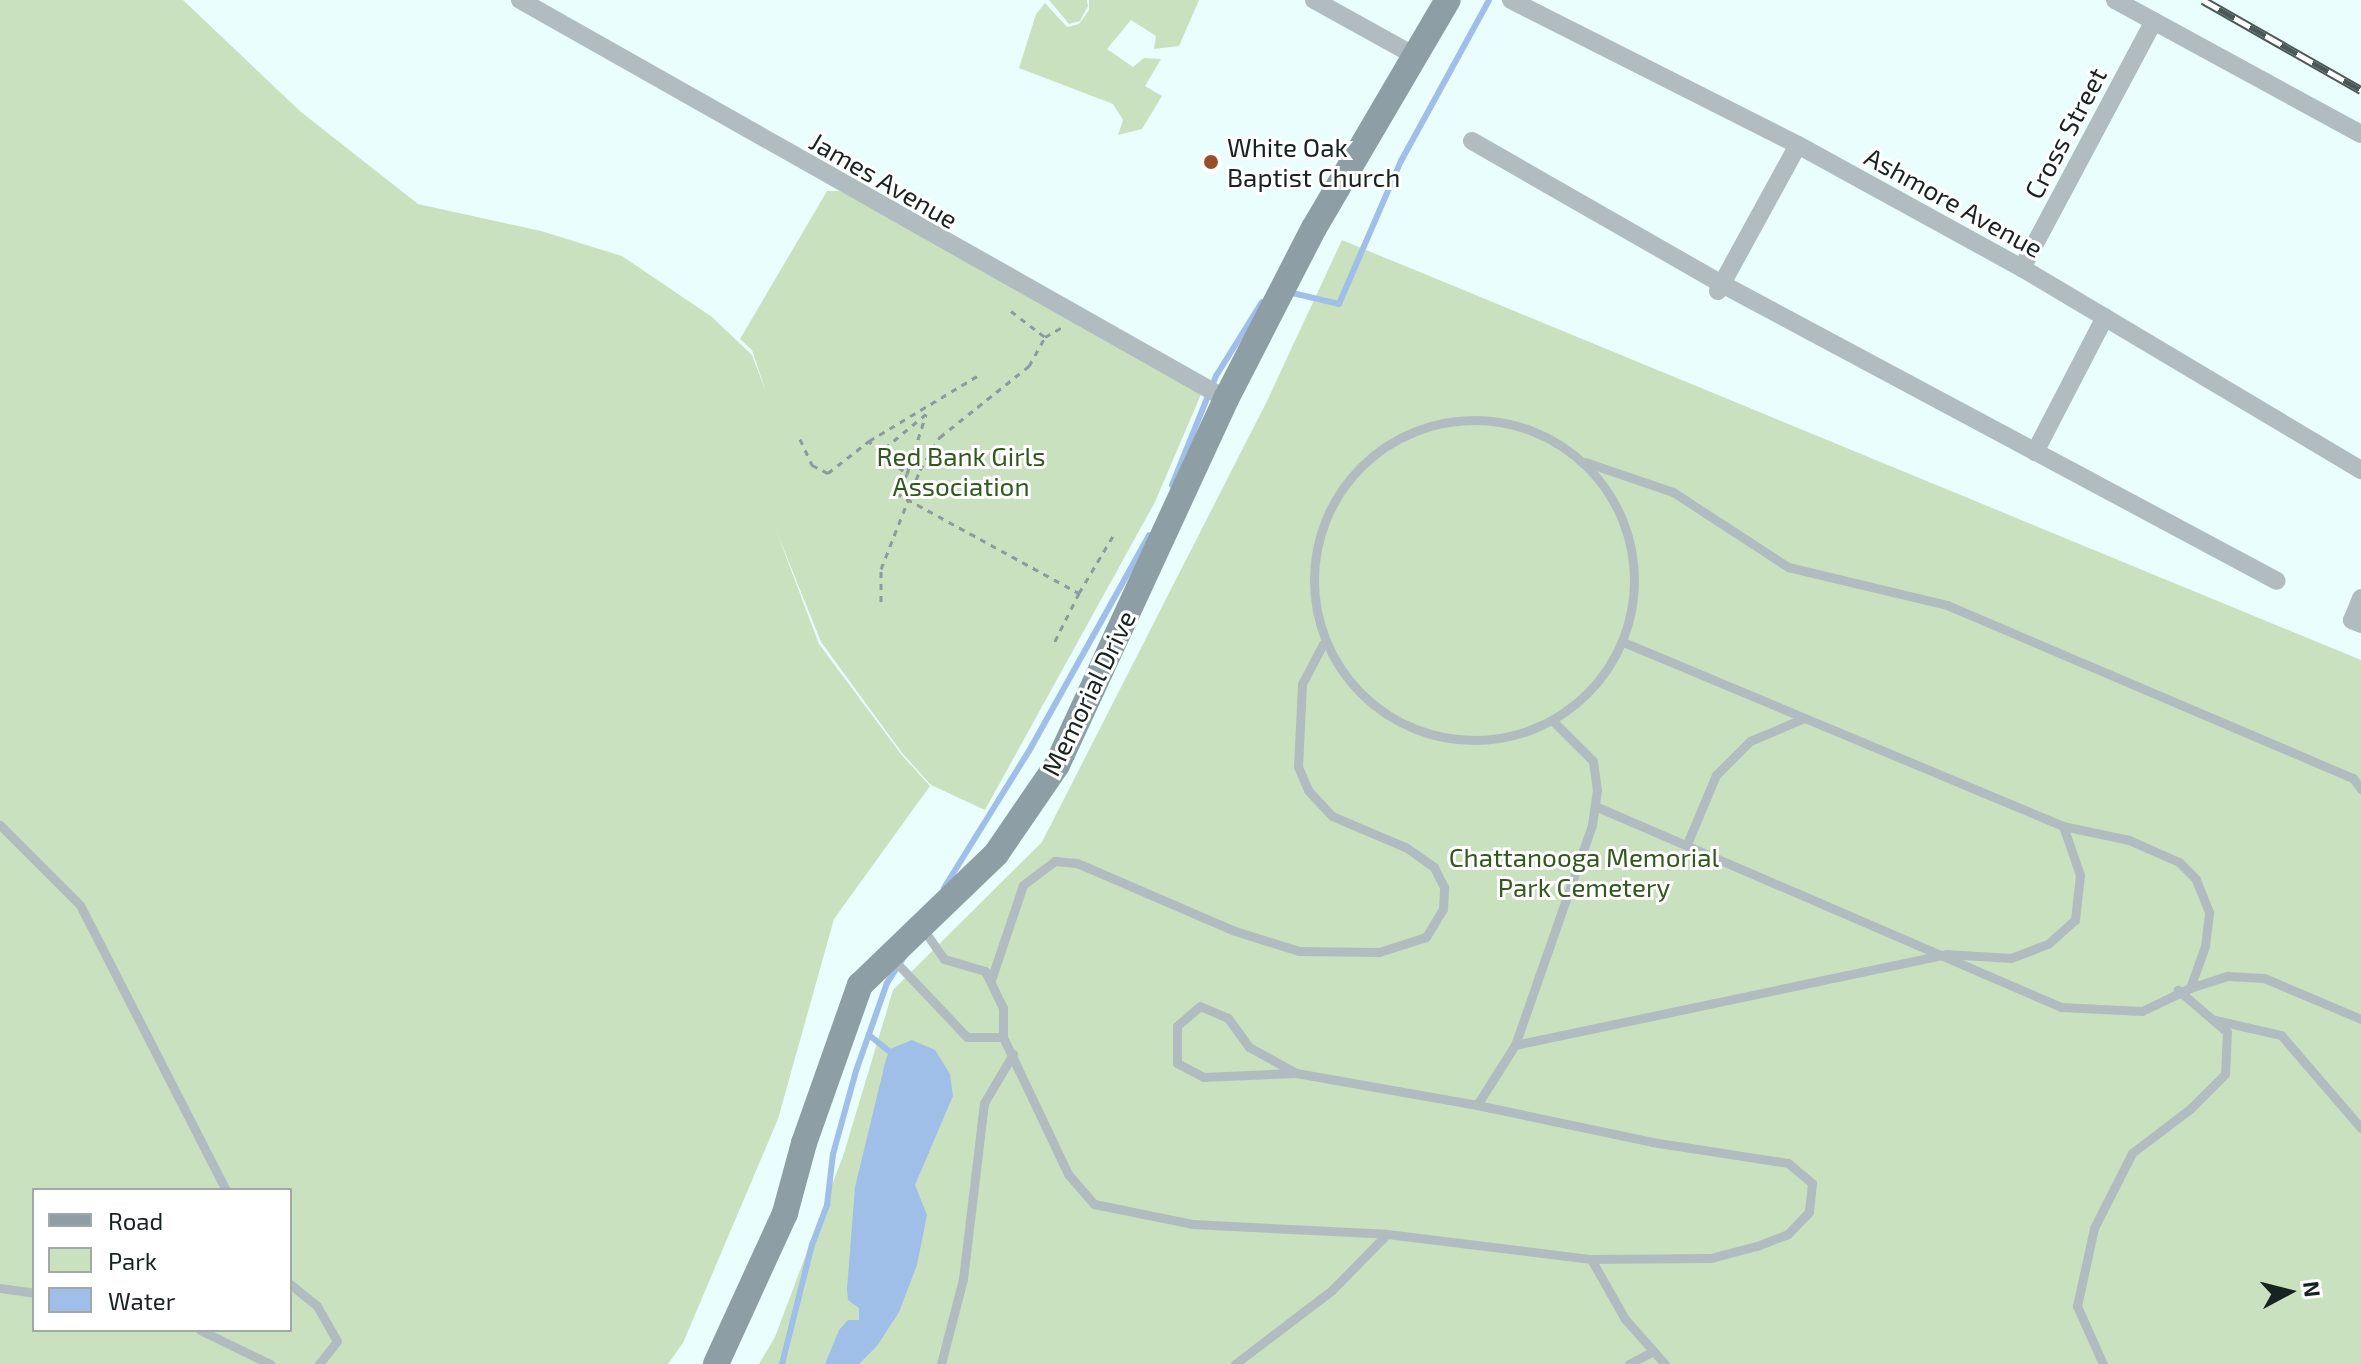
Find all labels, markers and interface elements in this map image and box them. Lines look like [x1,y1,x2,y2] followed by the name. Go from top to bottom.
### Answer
[2017,62,2113,204] street label: Cross Street
[804,125,964,235] street label: James Avenue
[1227,131,1400,192] place label: White Oak Baptist Church
[1859,140,2049,264] street label: Ashmore Avenue
[1202,153,1220,171] marker: White Oak Baptist Church
[876,440,1046,502] park label: Red Bank Girls Association
[1034,605,1142,781] street label: Memorial Drive
[1449,841,1719,902] park label: Chattanooga Memorial Park Cemetery
[32,1188,292,1332] legend
[108,1206,163,1235] text: Road
[108,1246,157,1275] text: Park
[2249,1252,2329,1332] north arrow
[2299,1280,2327,1299] text: N
[108,1286,175,1315] text: Water

